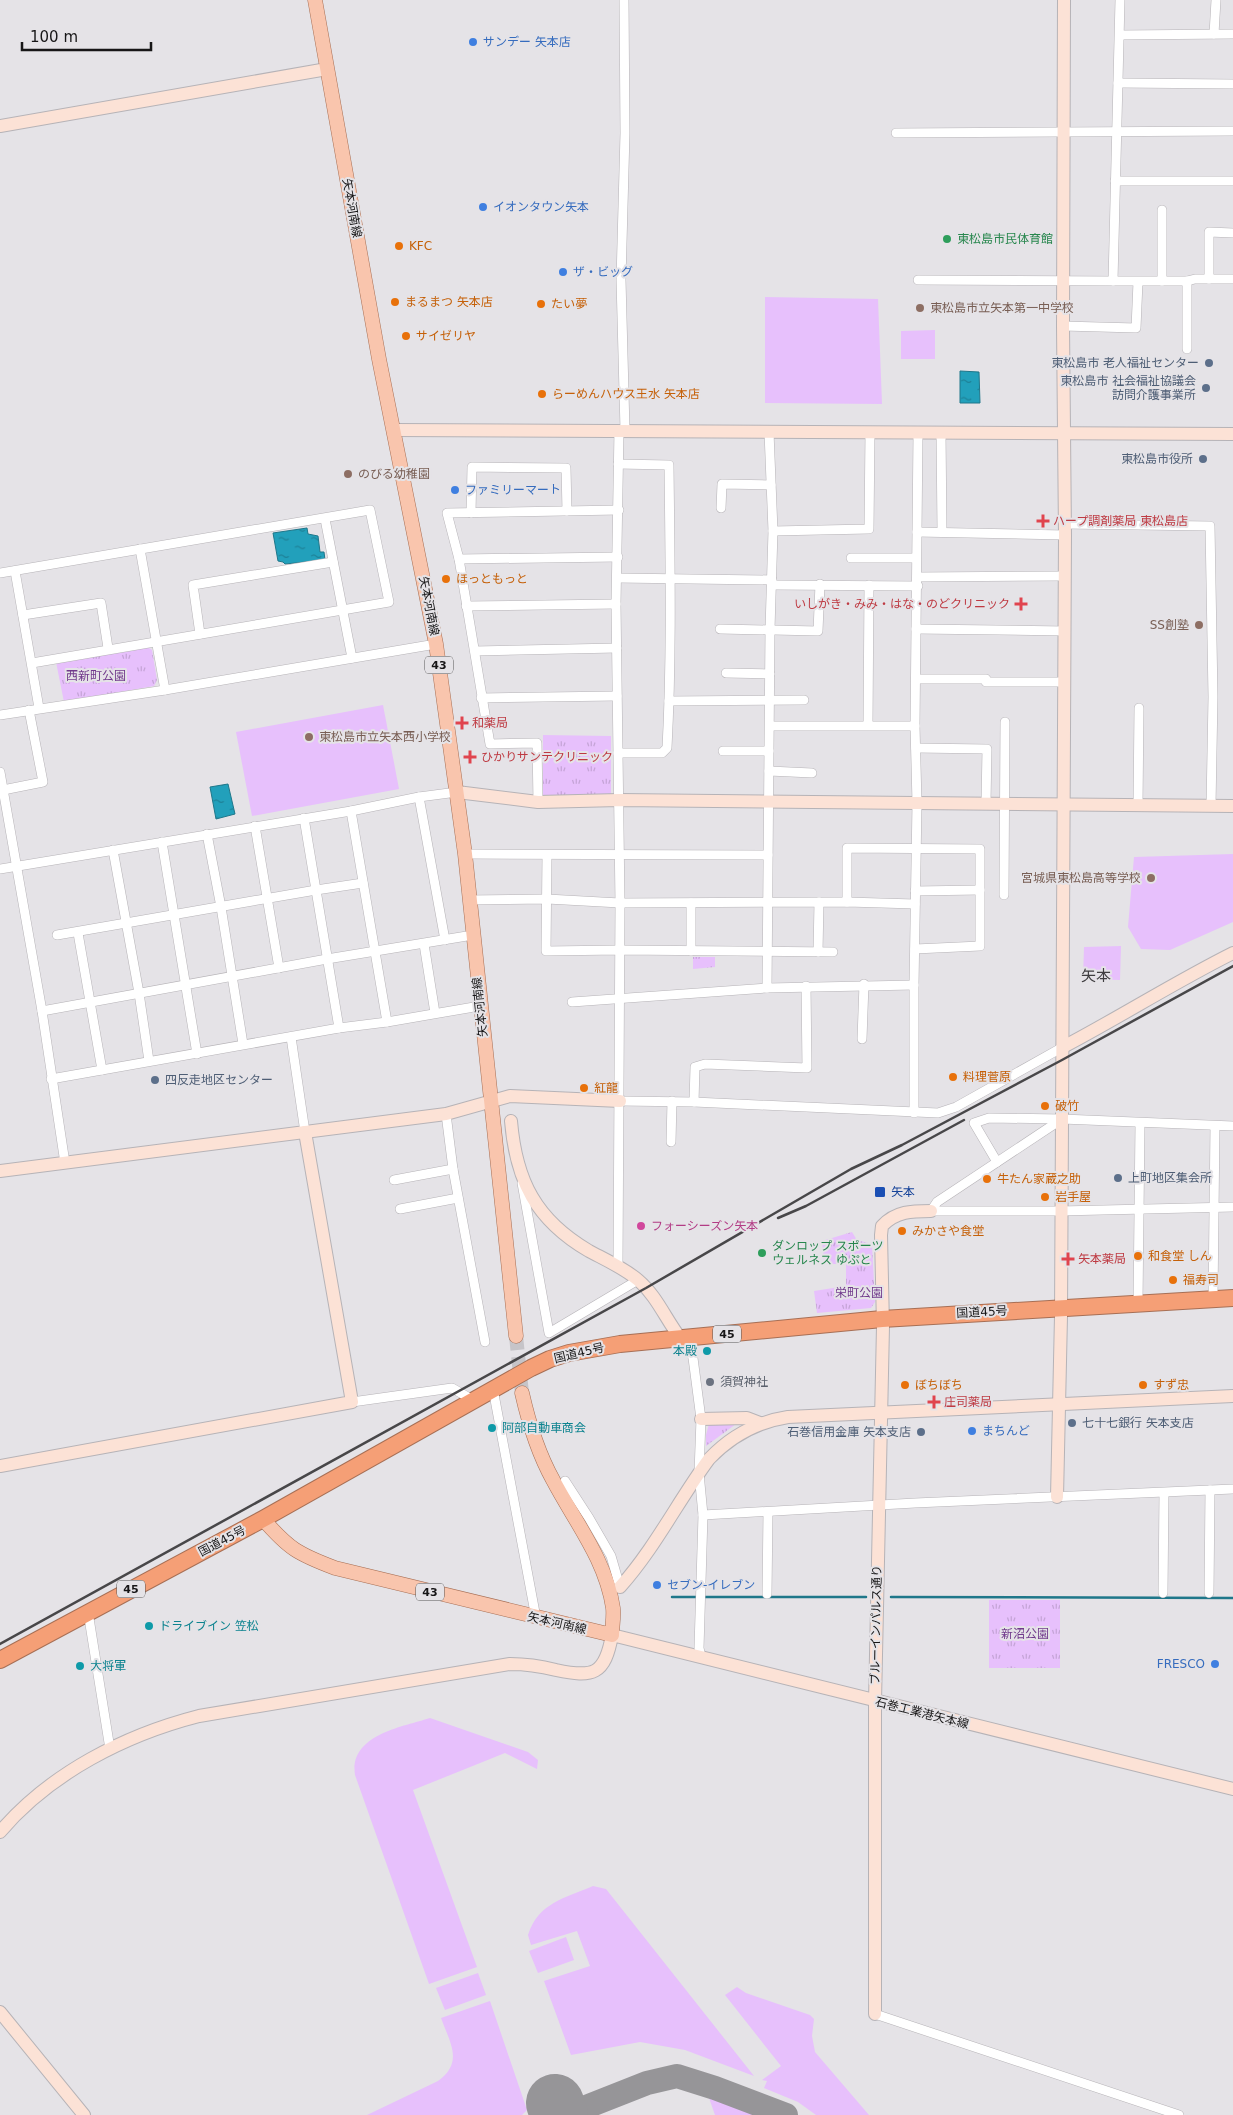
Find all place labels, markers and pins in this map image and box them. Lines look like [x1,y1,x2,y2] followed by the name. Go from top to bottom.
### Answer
[483,35,571,49] place label: サンデー 矢本店
[467,36,479,48] marker: サンデー 矢本店
[493,200,589,214] place label: イオンタウン矢本
[477,201,489,213] marker: イオンタウン矢本
[957,232,1053,246] place label: 東松島市民体育館
[941,233,953,245] marker: 東松島市民体育館
[409,239,432,253] place label: KFC
[393,240,405,252] marker: KFC
[573,265,633,279] place label: ザ・ビッグ
[557,266,569,278] marker: ザ・ビッグ
[405,295,493,309] place label: まるまつ 矢本店
[389,296,401,308] marker: まるまつ 矢本店
[551,297,587,311] place label: たい夢
[535,298,547,310] marker: たい夢
[930,301,1074,315] place label: 東松島市立矢本第一中学校
[914,302,926,314] marker: 東松島市立矢本第一中学校
[416,329,476,343] place label: サイゼリヤ
[400,330,412,342] marker: サイゼリヤ
[1051,356,1199,370] place label: 東松島市 老人福祉センター
[1203,357,1215,369] marker: 東松島市 老人福祉センター
[1060,374,1196,402] place label: 東松島市 社会福祉協議会 訪問介護事業所
[1200,382,1212,394] marker: 東松島市 社会福祉協議会 訪問介護事業所
[552,387,700,401] place label: らーめんハウス王水 矢本店
[536,388,548,400] marker: らーめんハウス王水 矢本店
[1121,452,1193,466] place label: 東松島市役所
[1197,453,1209,465] marker: 東松島市役所
[358,467,430,481] place label: のびる幼稚園
[342,468,354,480] marker: のびる幼稚園
[465,483,561,497] place label: ファミリーマート
[449,484,461,496] marker: ファミリーマート
[1053,514,1188,528] place label: ハープ調剤薬局 東松島店
[1037,515,1049,527] marker: ハープ調剤薬局 東松島店
[456,572,528,586] place label: ほっともっと
[440,573,452,585] marker: ほっともっと
[794,597,1010,611] place label: いしがき・みみ・はな・のどクリニック
[1014,597,1028,611] marker: いしがき・みみ・はな・のどクリニック
[1150,618,1189,632] place label: SS創塾
[1193,619,1205,631] marker: SS創塾
[472,716,508,730] place label: 和薬局
[456,717,468,729] marker: 和薬局
[319,730,451,744] place label: 東松島市立矢本西小学校
[303,731,315,743] marker: 東松島市立矢本西小学校
[463,750,477,764] marker: ひかりサンテクリニック
[481,750,613,764] place label: ひかりサンテクリニック
[1021,871,1141,885] place label: 宮城県東松島高等学校
[1145,872,1157,884] marker: 宮城県東松島高等学校
[963,1070,1011,1084] place label: 料理菅原
[947,1071,959,1083] marker: 料理菅原
[165,1073,273,1087] place label: 四反走地区センター
[149,1074,161,1086] marker: 四反走地区センター
[594,1081,618,1095] place label: 紅龍
[578,1082,590,1094] marker: 紅龍
[1055,1099,1079,1113] place label: 破竹
[1039,1100,1051,1112] marker: 破竹
[1128,1171,1212,1185] place label: 上町地区集会所
[997,1172,1081,1186] place label: 牛たん家蔵之助
[1112,1172,1124,1184] marker: 上町地区集会所
[981,1173,993,1185] marker: 牛たん家蔵之助
[873,1185,887,1199] marker: 矢本
[891,1185,915,1199] place label: 矢本
[1055,1190,1091,1204] place label: 岩手屋
[1039,1191,1051,1203] marker: 岩手屋
[651,1219,758,1233] place label: フォーシーズン矢本
[635,1220,647,1232] marker: フォーシーズン矢本
[912,1224,984,1238] place label: みかさや食堂
[896,1225,908,1237] marker: みかさや食堂
[772,1239,884,1267] place label: ダンロップ スポーツ ウェルネス ゆぷと
[756,1247,768,1259] marker: ダンロップ スポーツ ウェルネス ゆぷと
[1148,1249,1212,1263] place label: 和食堂 しん
[1132,1250,1144,1262] marker: 和食堂 しん
[1078,1252,1126,1266] place label: 矢本薬局
[1062,1253,1074,1265] marker: 矢本薬局
[1183,1273,1219,1287] place label: 福寿司
[1167,1274,1179,1286] marker: 福寿司
[673,1344,697,1358] place label: 本殿
[701,1345,713,1357] marker: 本殿
[720,1375,768,1389] place label: 須賀神社
[704,1376,716,1388] marker: 須賀神社
[915,1378,963,1392] place label: ぼちぼち
[1153,1378,1189,1392] place label: すず忠
[899,1379,911,1391] marker: ぼちぼち
[1137,1379,1149,1391] marker: すず忠
[944,1395,992,1409] place label: 庄司薬局
[928,1396,940,1408] marker: 庄司薬局
[1082,1416,1194,1430] place label: 七十七銀行 矢本支店
[1066,1417,1078,1429] marker: 七十七銀行 矢本支店
[502,1421,586,1435] place label: 阿部自動車商会
[486,1422,498,1434] marker: 阿部自動車商会
[982,1424,1030,1438] place label: まちんど
[787,1425,911,1439] place label: 石巻信用金庫 矢本支店
[966,1425,978,1437] marker: まちんど
[915,1426,927,1438] marker: 石巻信用金庫 矢本支店
[667,1578,755,1592] place label: セブン-イレブン
[651,1579,663,1591] marker: セブン-イレブン
[159,1619,259,1633] place label: ドライブイン 笠松
[143,1620,155,1632] marker: ドライブイン 笠松
[1157,1657,1205,1671] place label: FRESCO
[1209,1658,1221,1670] marker: FRESCO
[90,1659,126,1673] place label: 大将軍
[74,1660,86,1672] marker: 大将軍

